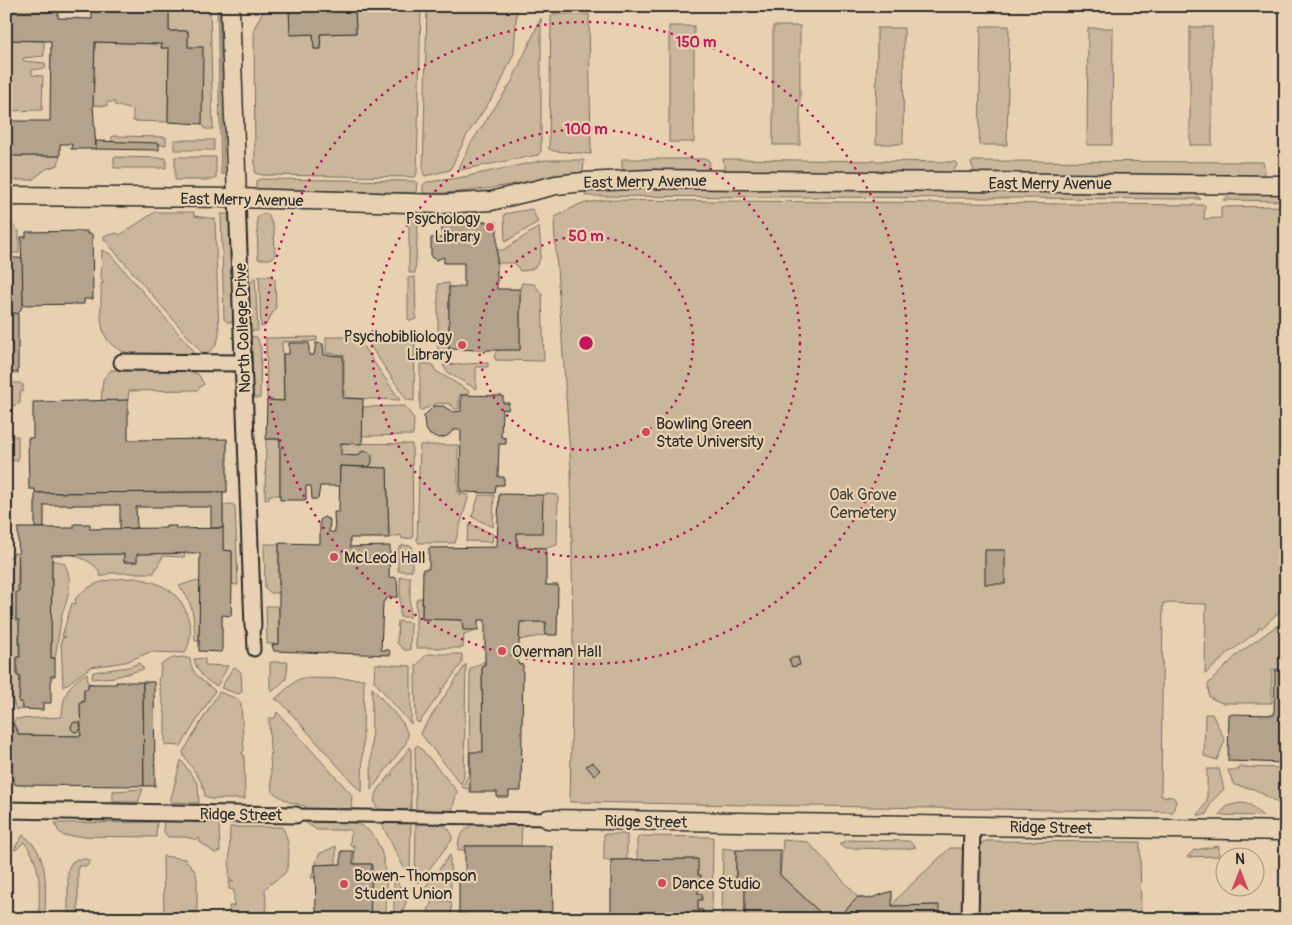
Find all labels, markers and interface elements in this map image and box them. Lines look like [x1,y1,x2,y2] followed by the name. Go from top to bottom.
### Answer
[676,33,716,52] text: 150 m
[565,120,607,139] text: 100 m
[583,171,707,193] street label: East Merry Avenue
[988,174,1112,194] street label: East Merry Avenue
[180,189,304,211] street label: East Merry Avenue
[406,209,480,247] place label: Psychology Library
[484,221,496,233] marker: Psychology Library
[569,227,603,246] text: 50 m
[231,263,255,393] street label: North College Drive
[344,327,452,365] place label: Psychobibliology Library
[577,334,595,352] centre of rings
[456,339,468,351] marker: Psychobibliology Library
[656,414,764,452] place label: Bowling Green State University
[640,426,652,438] marker: Bowling Green State University
[829,485,897,523] park label: Oak Grove Cemetery
[344,548,426,568] place label: McLeod Hall
[328,551,340,563] marker: McLeod Hall
[512,642,602,662] place label: Overman Hall
[496,645,508,657] marker: Overman Hall
[199,804,283,826] street label: Ridge Street
[604,811,688,833] street label: Ridge Street
[1009,817,1093,839] street label: Ridge Street
[1214,848,1264,898] north arrow
[1235,851,1245,868] text: N
[354,866,477,904] place label: Bowen-Thompson Student Union
[672,874,761,894] place label: Dance Studio
[656,877,668,889] marker: Dance Studio
[338,878,350,890] marker: Bowen-Thompson Student Union

